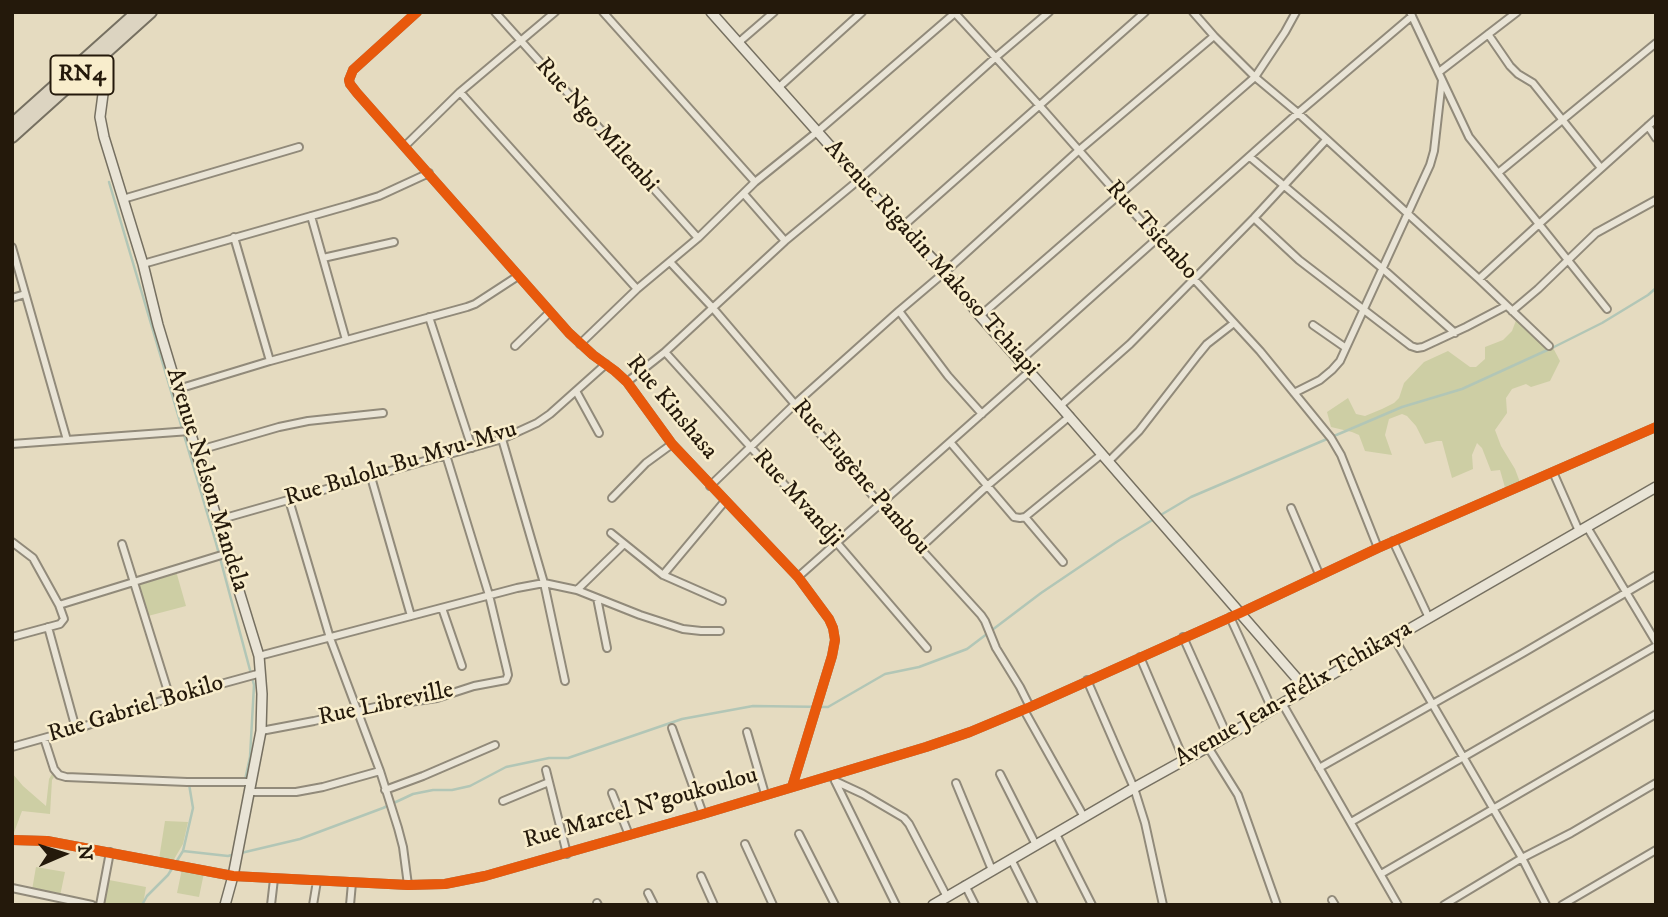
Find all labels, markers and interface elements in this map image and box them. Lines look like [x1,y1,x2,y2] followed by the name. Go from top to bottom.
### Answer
[528,53,664,199] street label: Rue Ngo Milembi
[50,55,114,94] road number: RN4
[817,135,1045,383] street label: Avenue Rigadin Makoso Tchiapi
[1099,175,1203,287] street label: Rue Tsiembo
[619,350,723,466] street label: Rue Kinshasa
[158,365,254,595] street label: Avenue Nelson Mandela
[785,394,935,562] street label: Rue Eugène Pambou
[282,416,520,514] street label: Rue Bulolu Bu Mvu-Mvu
[746,444,848,554] street label: Rue Mvandji
[1170,615,1418,775] street label: Avenue Jean-Félix Tchikaya
[45,670,227,750] street label: Rue Gabriel Bokilo
[316,677,456,733] street label: Rue Libreville
[521,762,761,856] street label: Rue Marcel N'goukoulou
[28,819,98,889] north arrow
[73,844,96,861] text: N

